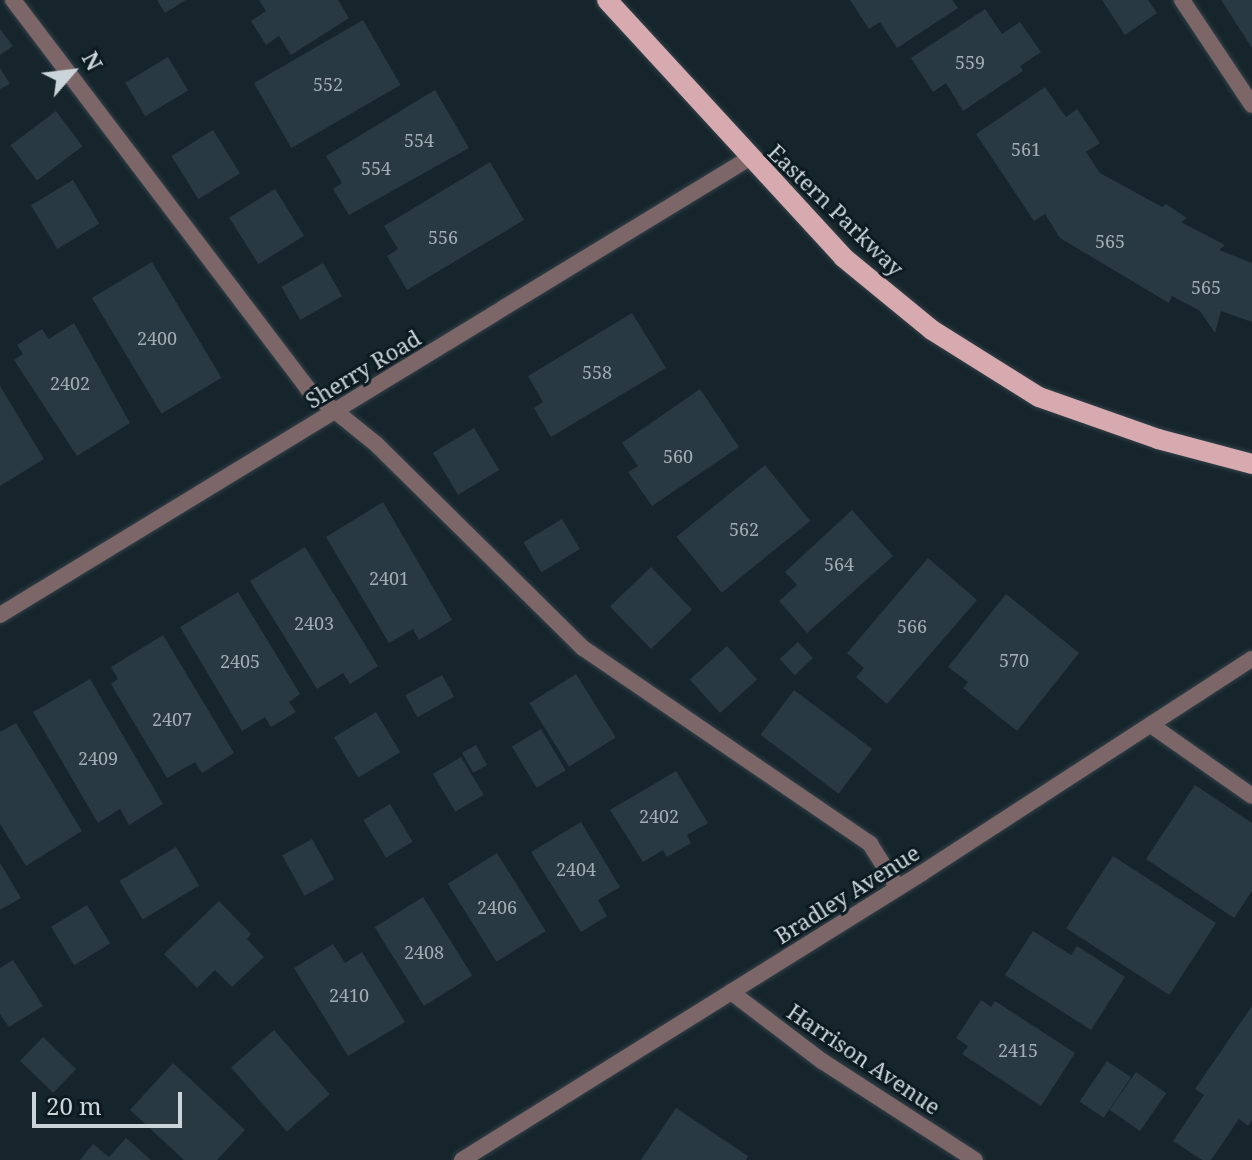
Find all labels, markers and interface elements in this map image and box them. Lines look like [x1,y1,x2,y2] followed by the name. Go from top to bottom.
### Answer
[32,32,112,112] north arrow
[76,46,111,75] text: N
[955,51,985,73] house number: 559
[313,73,343,95] house number: 552
[404,129,434,151] house number: 554
[1011,138,1041,160] house number: 561
[763,139,909,281] street label: Eastern Parkway
[361,157,391,179] house number: 554
[428,226,458,248] house number: 556
[1095,230,1125,252] house number: 565
[1191,276,1221,298] house number: 565
[301,324,425,414] street label: Sherry Road
[137,327,177,349] house number: 2400
[582,361,612,383] house number: 558
[50,372,90,394] house number: 2402
[663,445,693,467] house number: 560
[729,518,759,540] house number: 562
[824,553,854,575] house number: 564
[369,567,409,589] house number: 2401
[294,612,334,634] house number: 2403
[897,615,927,637] house number: 566
[999,649,1029,671] house number: 570
[220,650,260,672] house number: 2405
[152,708,192,730] house number: 2407
[78,747,118,769] house number: 2409
[639,805,679,827] house number: 2402
[770,839,924,949] street label: Bradley Avenue
[556,858,596,880] house number: 2404
[477,896,517,918] house number: 2406
[404,941,444,963] house number: 2408
[329,984,369,1006] house number: 2410
[783,998,945,1120] street label: Harrison Avenue
[998,1039,1038,1061] house number: 2415
[36,1076,186,1126] scale bar
[46,1089,102,1122] text: 20 m

